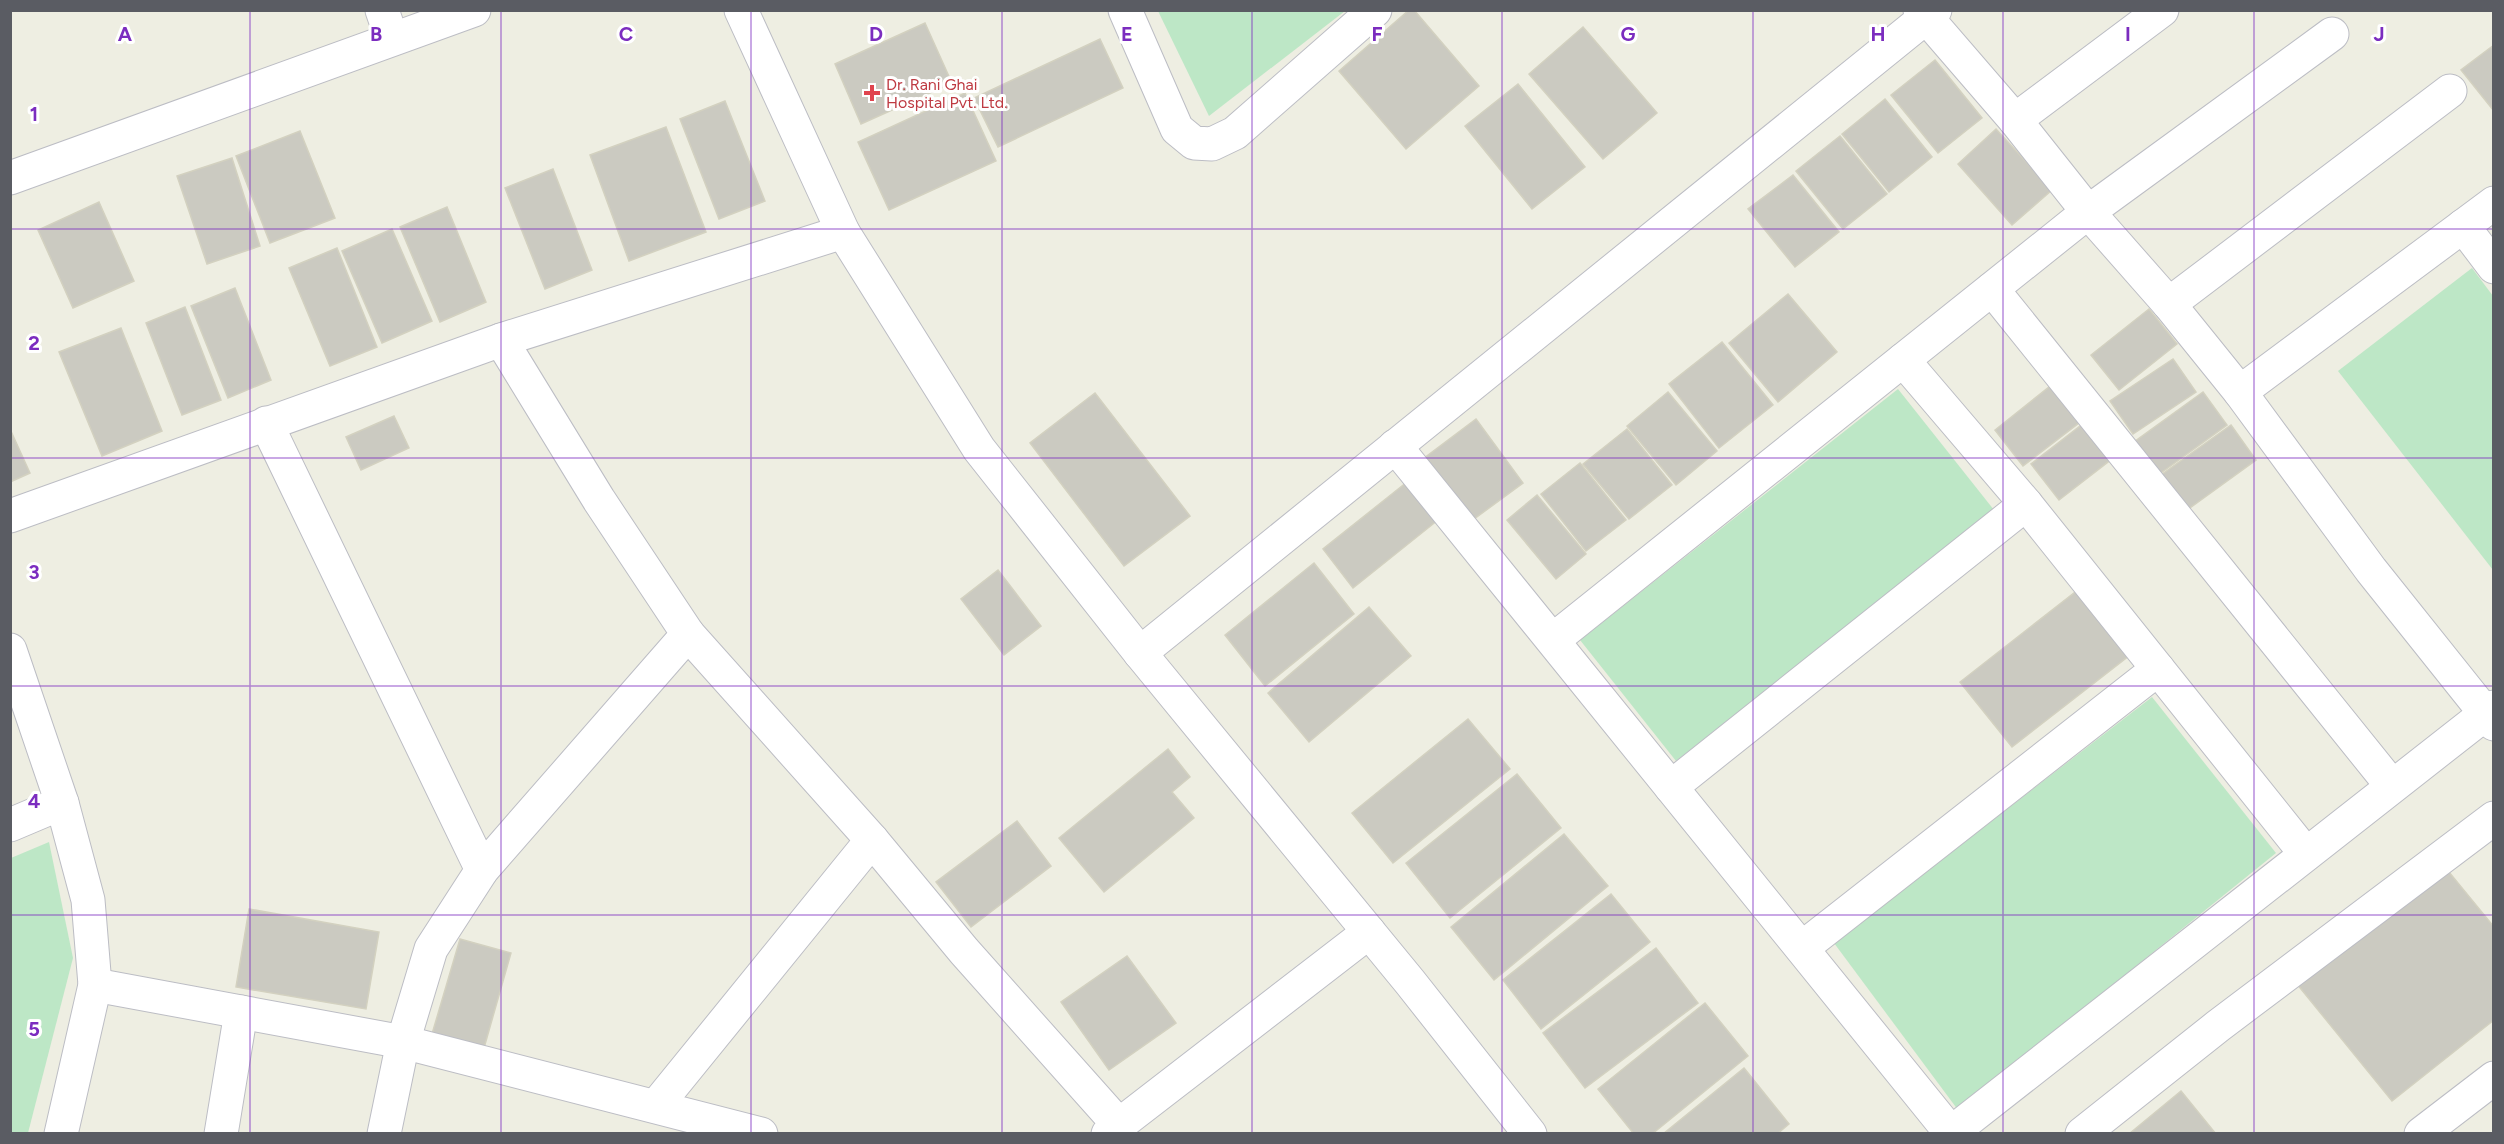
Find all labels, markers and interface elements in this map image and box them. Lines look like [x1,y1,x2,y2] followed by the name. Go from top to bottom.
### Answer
[118,22,133,46] text: A
[370,22,382,46] text: B
[619,22,633,46] text: C
[869,22,883,46] text: D
[1121,22,1133,46] text: E
[1371,22,1383,46] text: F
[1621,22,1636,46] text: G
[1871,22,1886,46] text: H
[2125,22,2131,46] text: I
[2373,22,2385,46] text: J
[886,75,1008,112] place label: Dr. Rani Ghai Hospital Pvt. Ltd.
[863,84,881,102] marker: Dr. Rani Ghai Hospital Pvt. Ltd.
[30,102,38,126] text: 1
[28,331,40,355] text: 2
[28,560,40,584] text: 3
[28,789,41,813] text: 4
[28,1017,40,1041] text: 5

